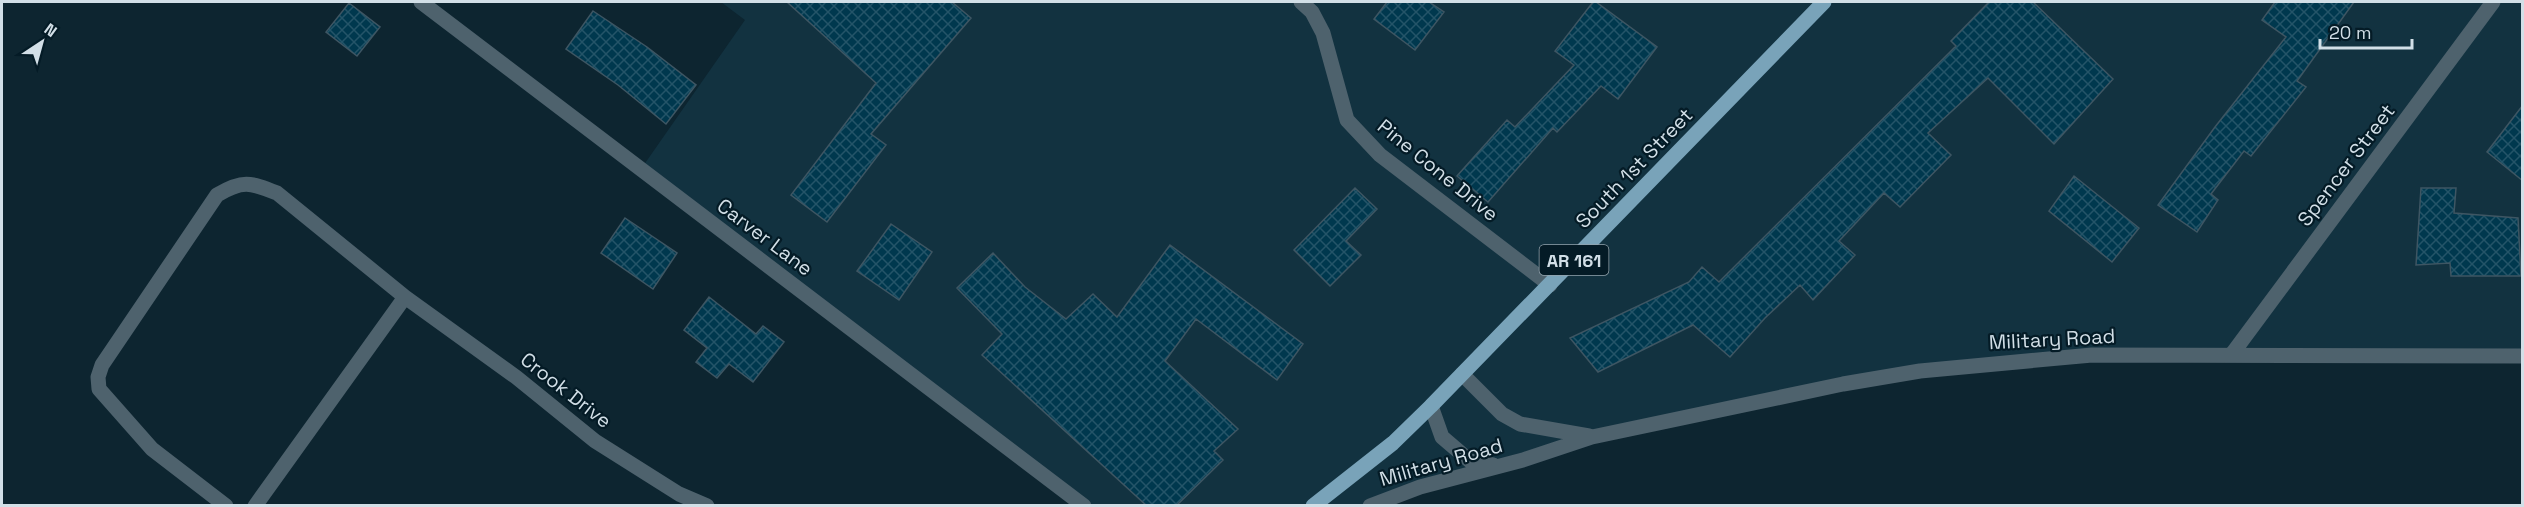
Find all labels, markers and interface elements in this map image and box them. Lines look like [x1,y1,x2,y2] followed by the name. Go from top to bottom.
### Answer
[12,12,72,72] north arrow
[2320,12,2412,50] scale bar
[40,19,61,42] text: N
[2329,21,2372,44] text: 20 m
[2291,99,2401,231] street label: Spencer Street
[1570,102,1698,234] street label: South 1st Street
[1372,113,1504,227] street label: Pine Cone Drive
[712,193,818,281] street label: Carver Lane
[1540,245,1608,275] road number: AR 161
[1988,323,2116,355] street label: Military Road
[515,346,617,434] street label: Crook Drive
[1377,432,1505,492] street label: Military Road

